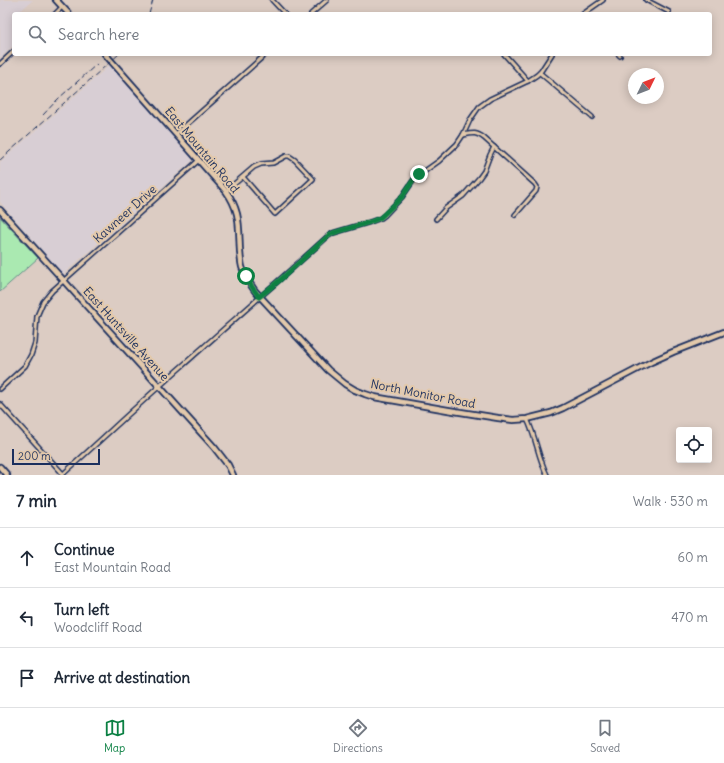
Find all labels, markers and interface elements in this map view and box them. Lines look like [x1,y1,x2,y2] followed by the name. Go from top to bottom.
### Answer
[12,12,712,56] search box
[26,23,48,45] icon: search
[58,25,139,44] text: Search here
[628,68,664,104] north arrow
[162,104,243,196] street label: East Mountain Road
[410,165,428,183] route end
[90,181,159,246] street label: Kawneer Drive
[237,267,255,285] route start
[80,284,173,384] street label: East Huntsville Avenue
[369,376,477,411] street label: North Monitor Road
[676,427,712,463] map controls
[676,427,712,463] button: locate
[12,447,100,466] scale bar
[18,449,51,463] text: 200 m
[16,490,57,512] text: 7 min
[633,493,708,510] text: Walk · 530 m
[54,540,115,559] text: Continue
[16,547,38,569] icon: ahead
[677,549,708,566] text: 60 m
[54,559,171,576] text: East Mountain Road
[54,600,109,619] text: Turn left
[16,607,38,629] icon: left
[671,609,708,626] text: 470 m
[54,619,142,636] text: Woodcliff Road
[16,667,38,689] icon: arrive
[54,668,190,687] text: Arrive at destination
[104,717,126,755] tab: Map
[333,717,383,755] tab: Directions
[590,717,620,755] tab: Saved

